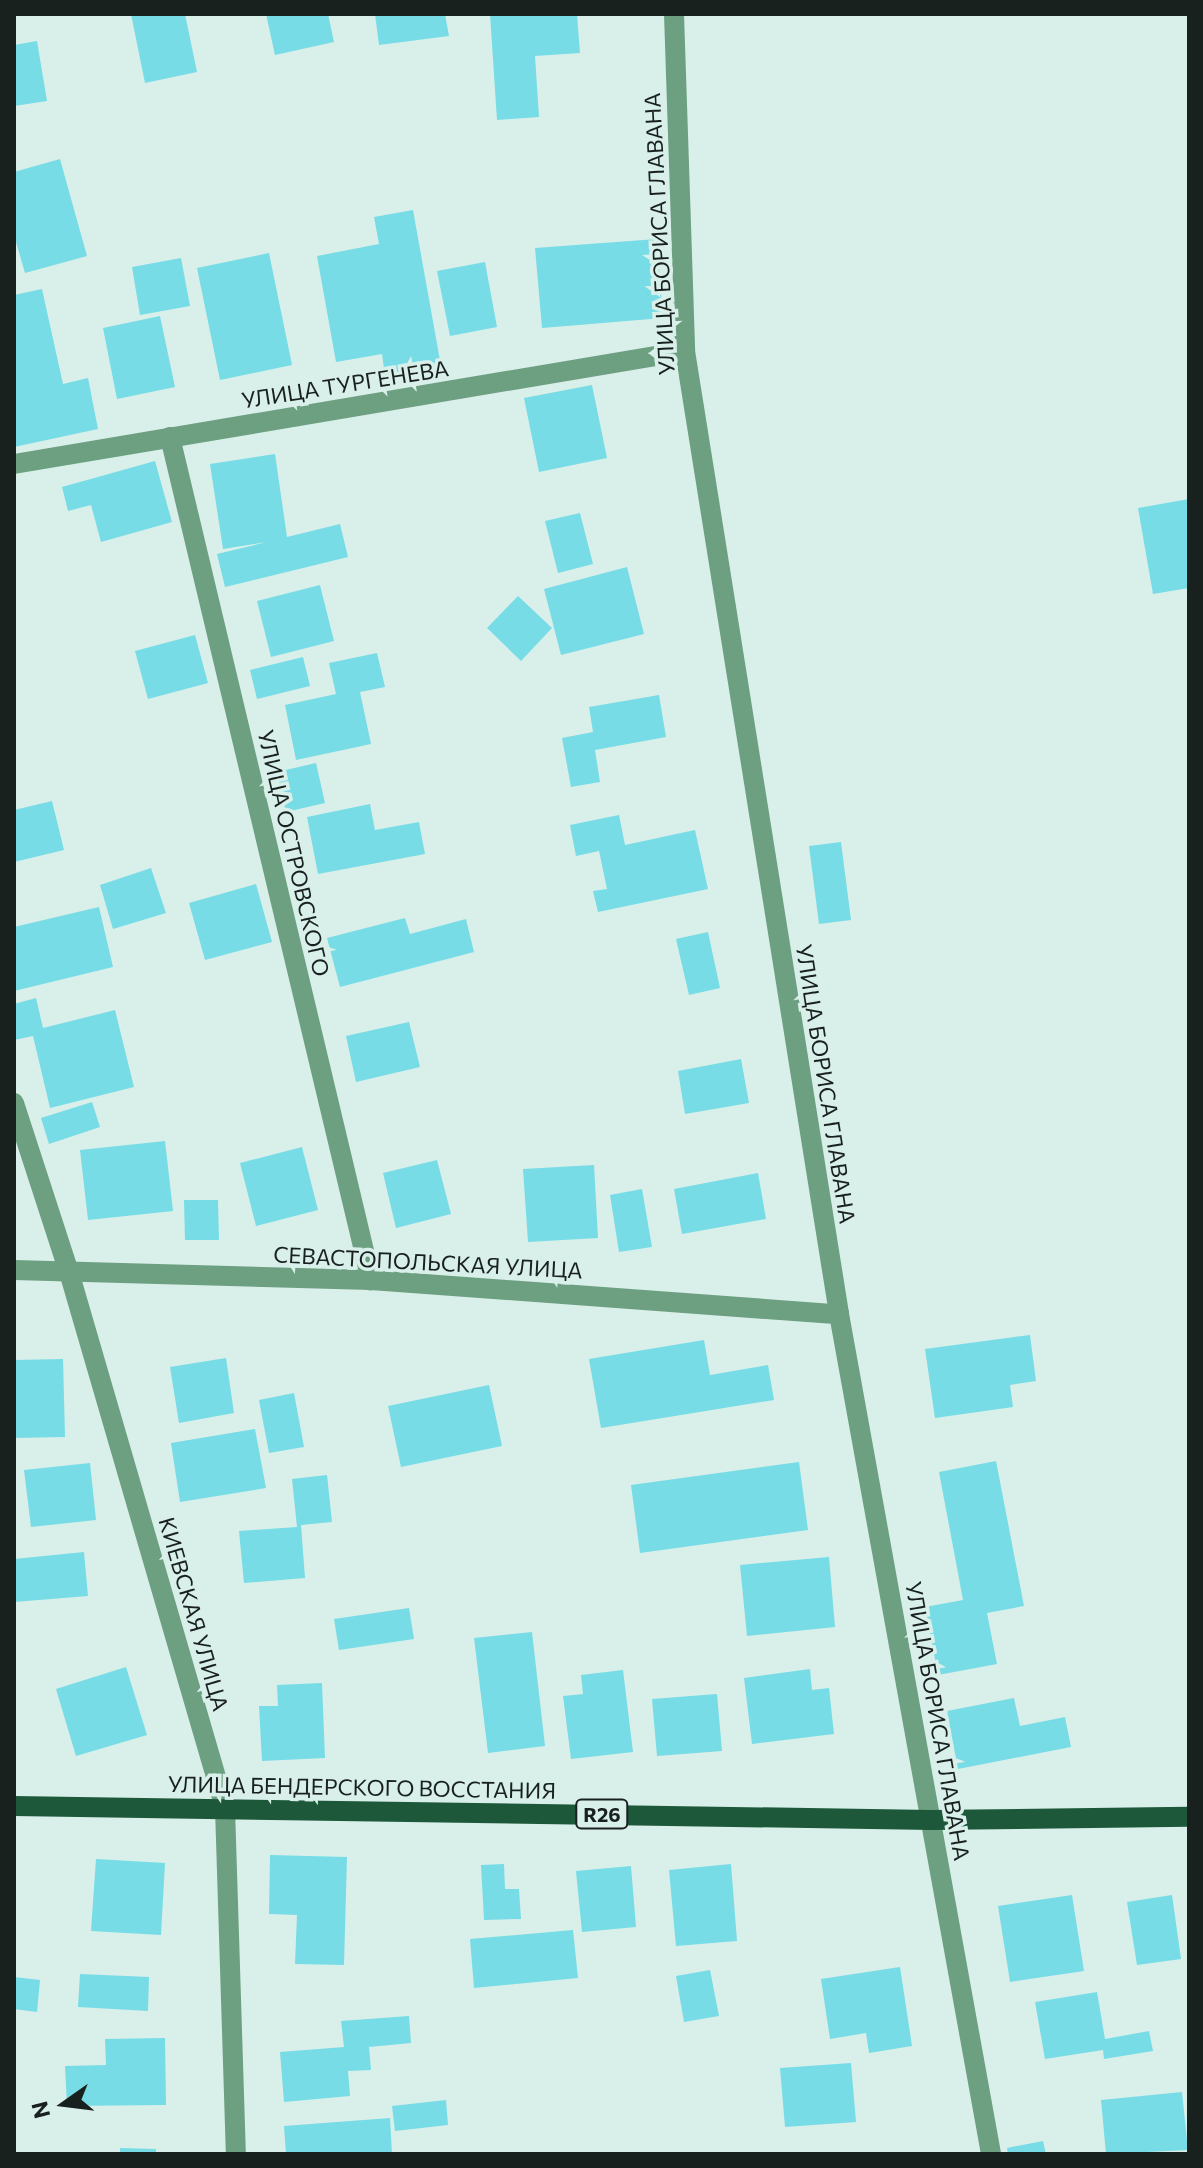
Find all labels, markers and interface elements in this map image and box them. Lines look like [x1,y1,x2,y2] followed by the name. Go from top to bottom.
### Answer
[638,92,680,376] street label: УЛИЦА БОРИСА ГЛАВАНА
[240,355,450,413] street label: УЛИЦА ТУРГЕНЕВА
[253,727,335,979] street label: УЛИЦА ОСТРОВСКОГО
[791,942,861,1226] street label: УЛИЦА БОРИСА ГЛАВАНА
[273,1241,583,1283] street label: СЕВАСТОПОЛЬСКАЯ УЛИЦА
[154,1514,234,1714] street label: КИЕВСКАЯ УЛИЦА
[900,1580,976,1862] street label: УЛИЦА БОРИСА ГЛАВАНА
[168,1770,556,1804] street label: УЛИЦА БЕНДЕРСКОГО ВОССТАНИЯ
[574,1798,630,1830] road number: R26
[24,2064,104,2144] north arrow
[25,2099,55,2121] text: N

